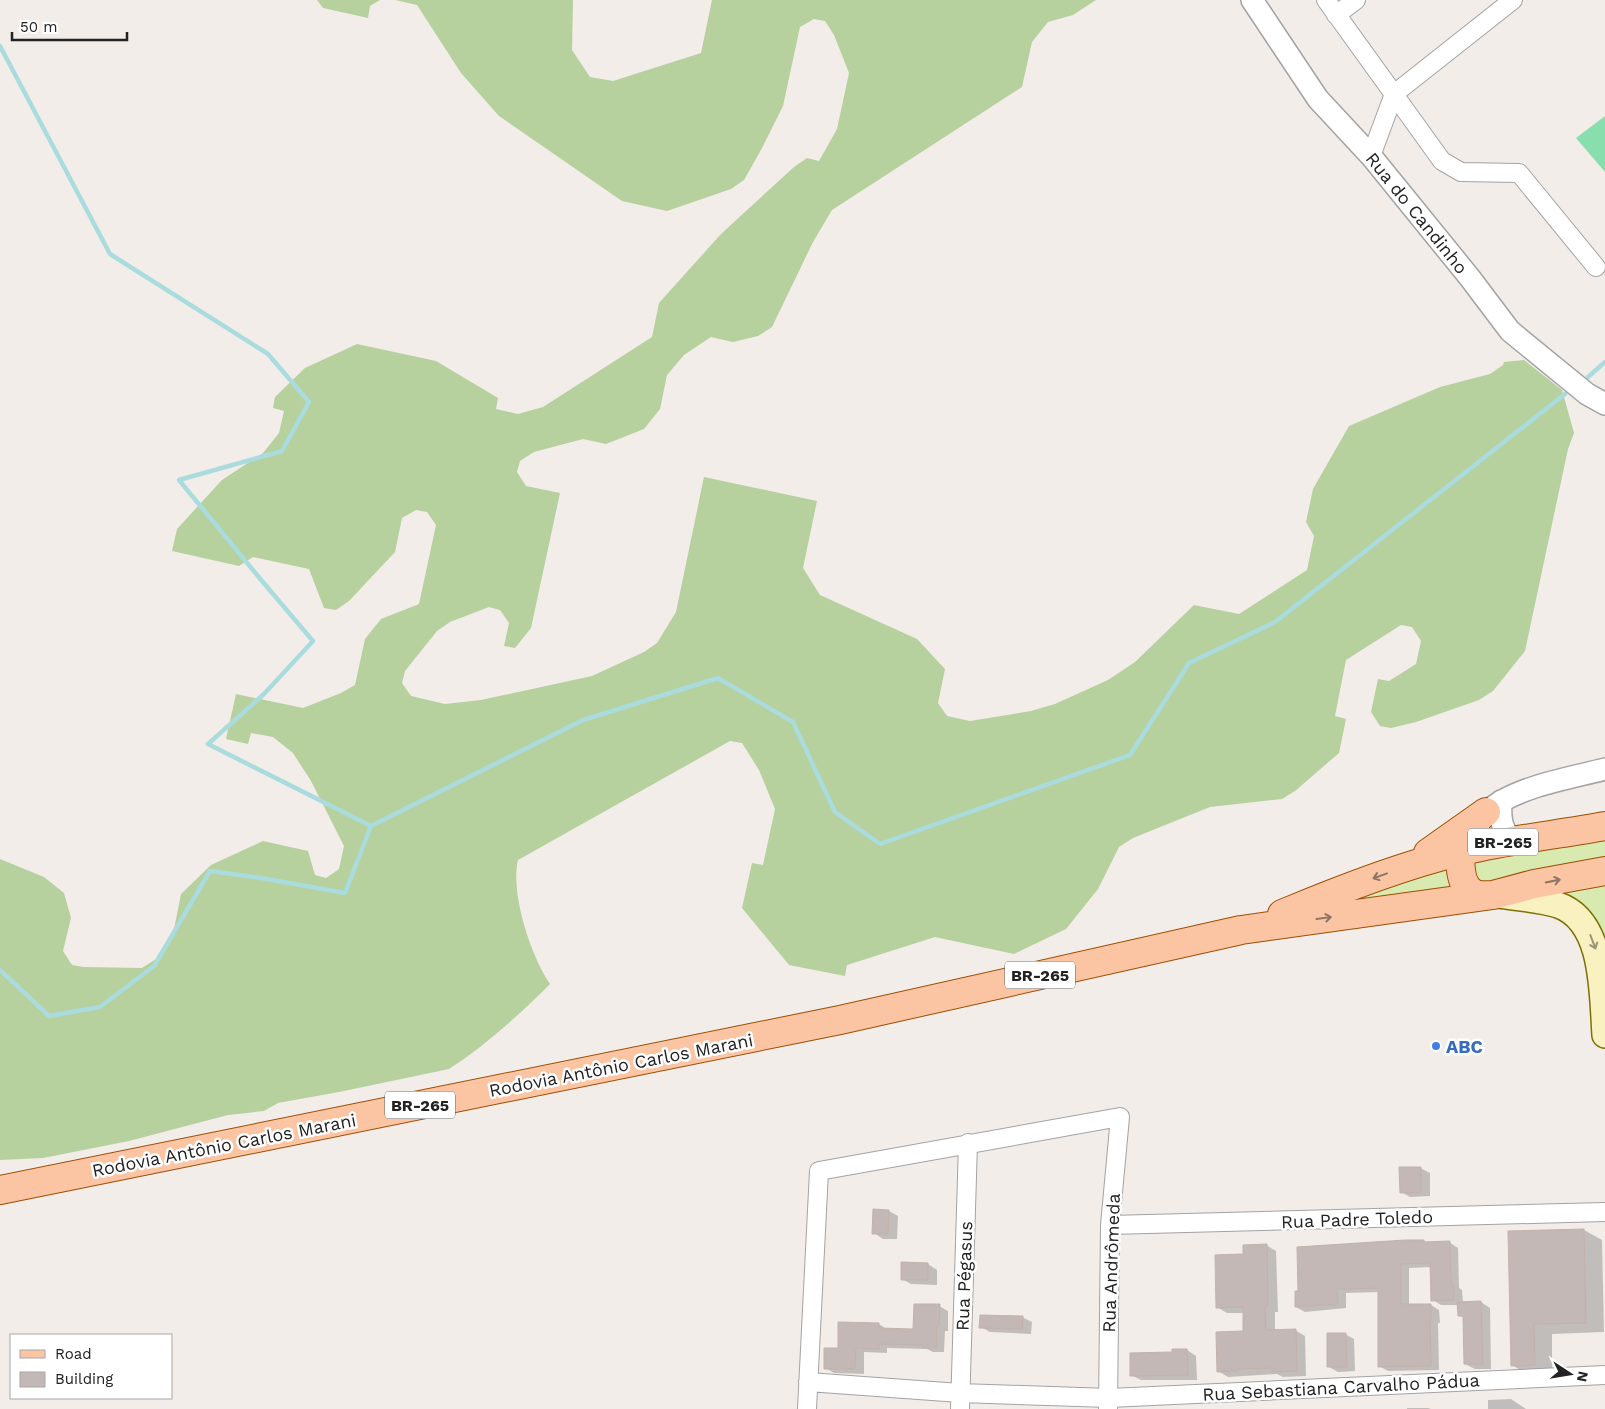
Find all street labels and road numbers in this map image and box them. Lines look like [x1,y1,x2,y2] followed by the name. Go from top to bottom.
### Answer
[1362,148,1472,278] street label: Rua do Candinho
[1468,829,1538,856] road number: BR-265
[1005,962,1075,988] road number: BR-265
[487,1029,755,1101] street label: Rodovia Antônio Carlos Marani
[385,1092,455,1118] road number: BR-265
[90,1109,358,1181] street label: Rodovia Antônio Carlos Marani
[1098,1193,1124,1333] street label: Rua Andrômeda
[1281,1206,1433,1232] street label: Rua Padre Toledo
[952,1221,976,1331] street label: Rua Pégasus
[1202,1369,1480,1405] street label: Rua Sebastiana Carvalho Pádua

